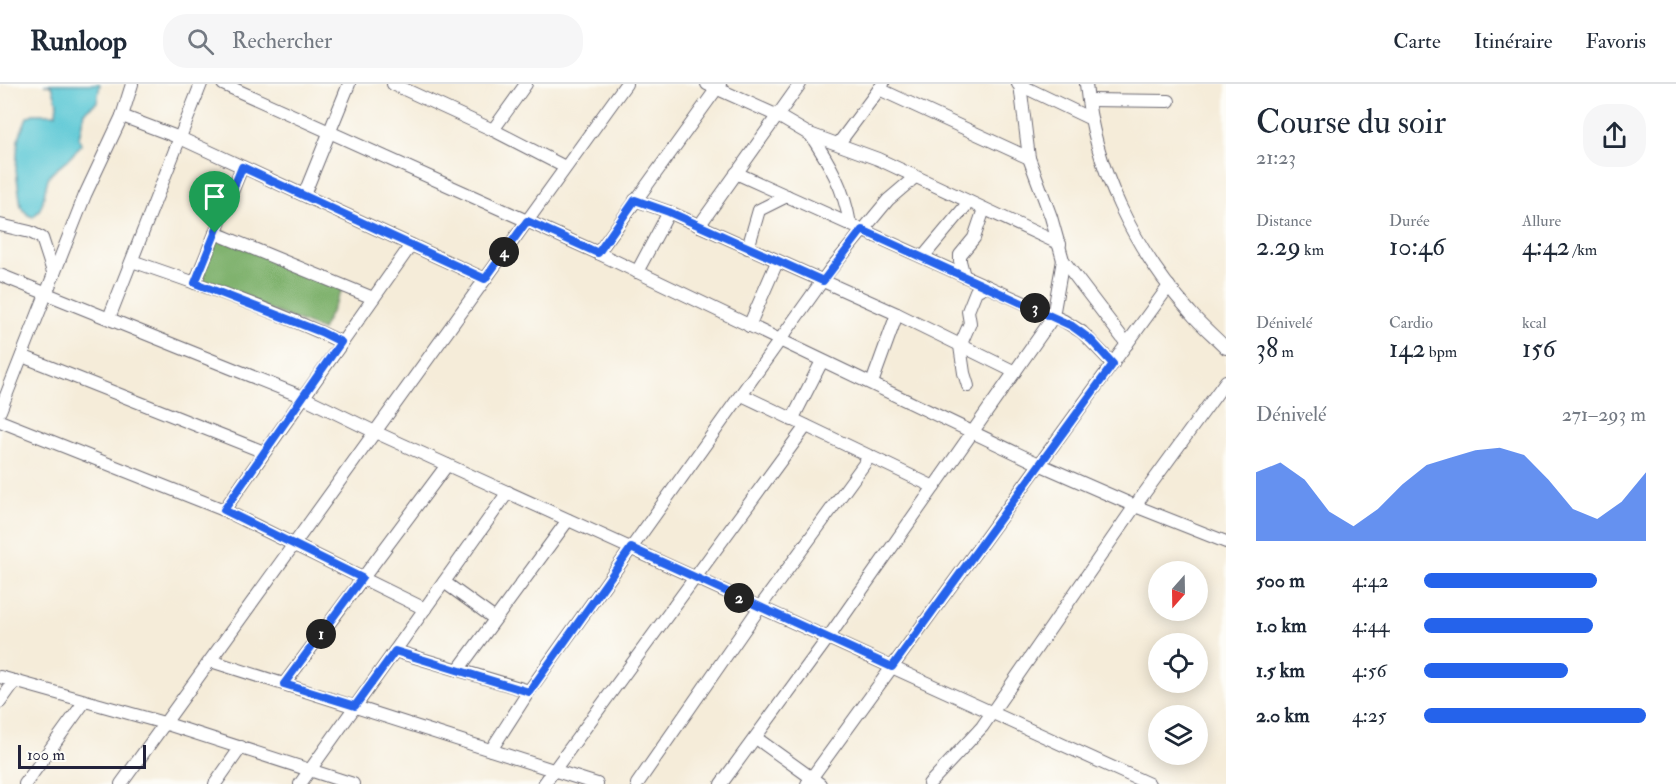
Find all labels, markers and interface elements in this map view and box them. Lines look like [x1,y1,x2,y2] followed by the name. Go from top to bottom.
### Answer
[163,14,583,68] search box
[30,24,127,59] text: Runloop
[184,25,217,58] icon: search
[232,27,332,55] text: Rechercher
[1393,28,1441,55] text: Carte
[1474,28,1552,55] text: Itinéraire
[1585,28,1646,55] text: Favoris
[1256,102,1446,143] text: Course du soir
[1583,104,1646,167] button: share
[1256,145,1296,170] text: 21:23
[189,171,240,233] pin
[198,180,231,213] icon: arrive
[1256,211,1312,231] text: Distance
[1389,211,1430,231] text: Durée
[1522,211,1561,231] text: Allure
[1256,231,1301,263] text: 2.29
[1389,231,1445,263] text: 10:46
[1522,231,1570,263] text: 4:42
[489,237,519,267] pin: 4
[1301,240,1324,260] text: km
[1570,240,1597,260] text: /km
[500,242,508,262] text: 4
[1020,293,1050,323] pin: 3
[1032,298,1038,318] text: 3
[1256,313,1312,333] text: Dénivelé
[1389,313,1433,333] text: Cardio
[1522,313,1547,333] text: kcal
[1256,333,1278,365] text: 38
[1389,333,1425,365] text: 142
[1522,333,1556,365] text: 156
[1278,342,1294,362] text: m
[1425,342,1457,362] text: bpm
[1256,402,1326,427] text: Dénivelé
[1562,402,1646,427] text: 271–293 m
[1148,561,1208,621] north arrow
[1148,561,1208,765] map controls
[1256,568,1305,593] text: 500 m
[1352,568,1389,593] text: 4:42
[724,583,754,613] pin: 2
[735,588,743,608] text: 2
[1256,613,1307,638] text: 1.0 km
[1352,613,1389,638] text: 4:44
[306,619,336,649] pin: 1
[318,624,324,644] text: 1
[1148,633,1208,693] button: locate
[1256,658,1305,683] text: 1.5 km
[1352,658,1387,683] text: 4:56
[1256,703,1310,728] text: 2.0 km
[1352,703,1387,728] text: 4:25
[1148,705,1208,765] button: layers
[18,742,146,770] scale bar
[27,745,65,765] text: 100 m

